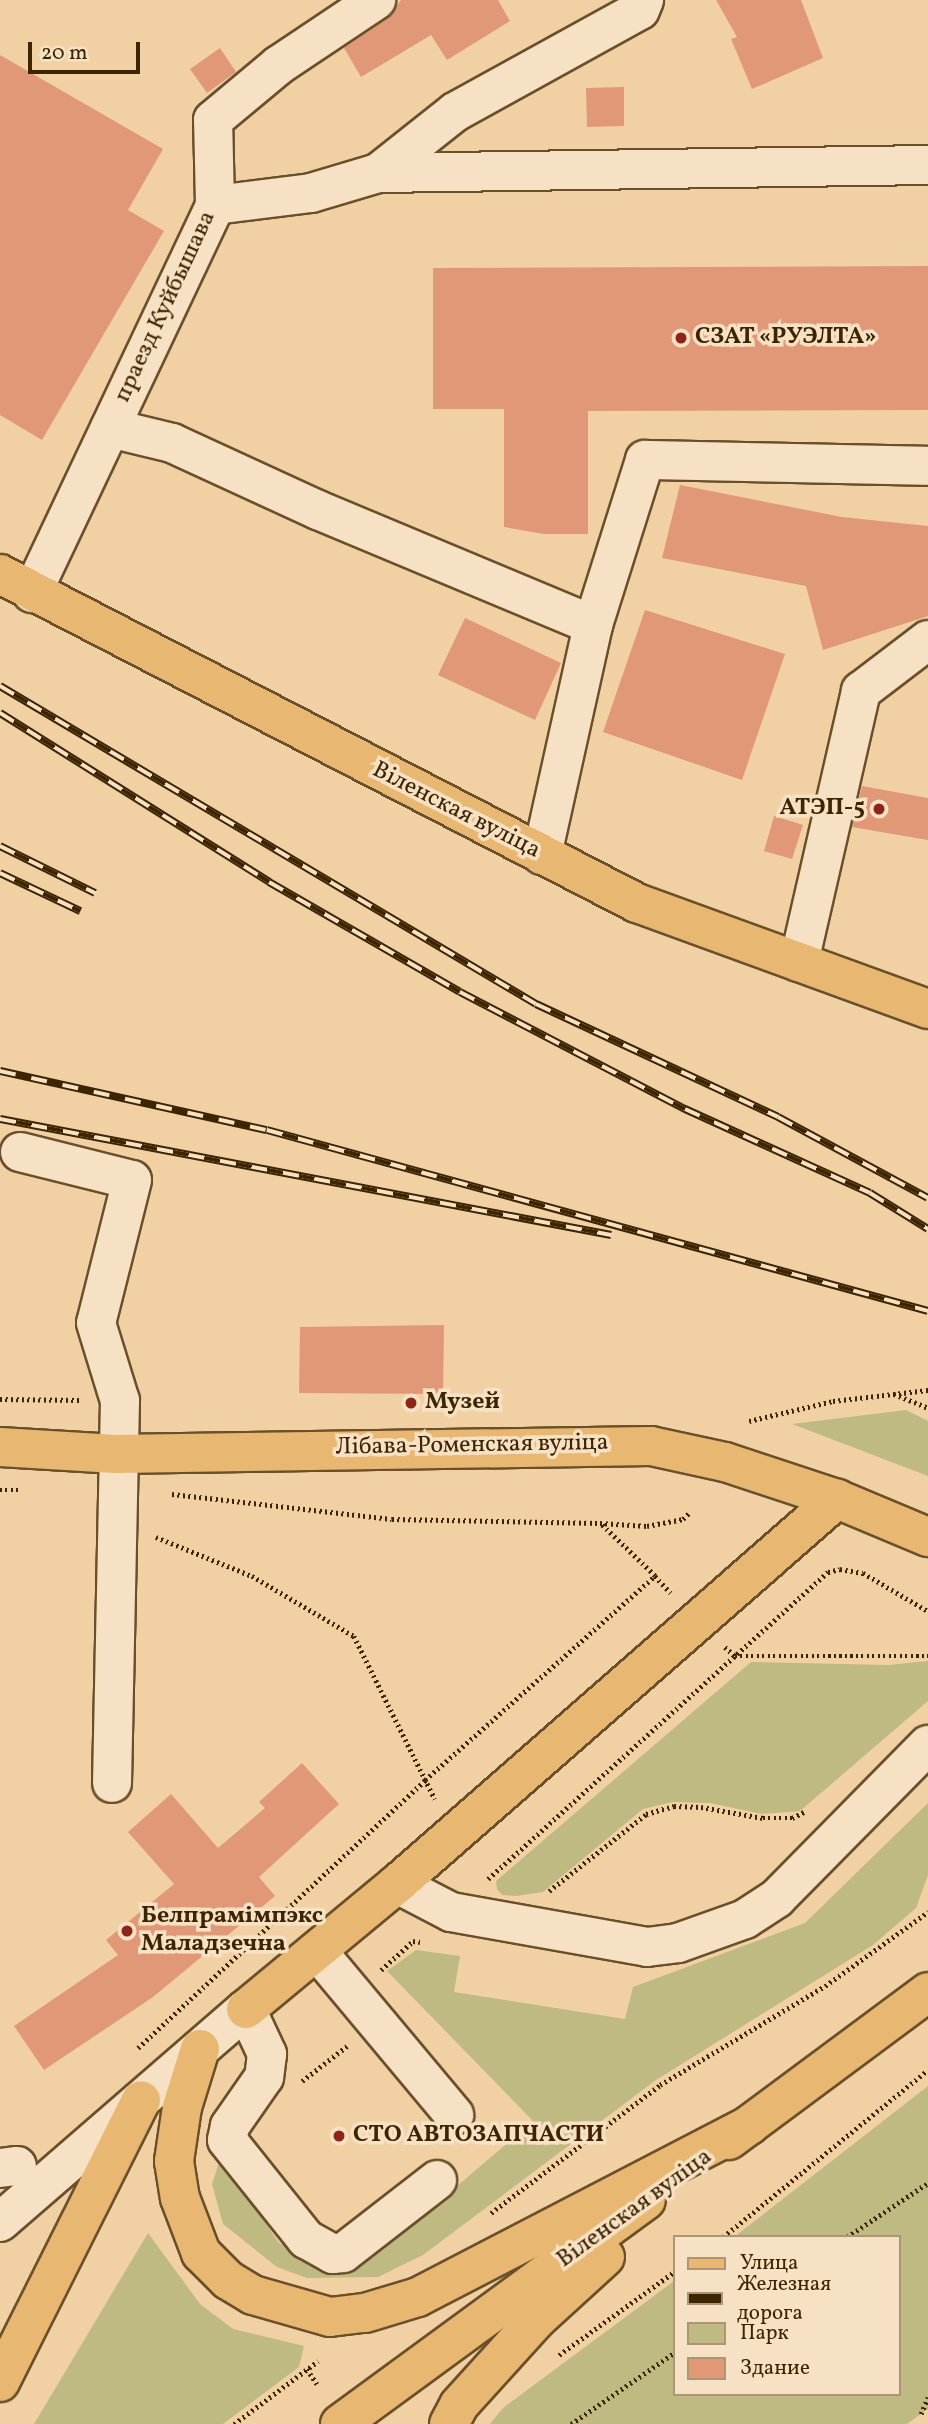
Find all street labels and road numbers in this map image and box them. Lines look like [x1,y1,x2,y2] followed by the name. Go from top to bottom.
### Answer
[109,207,223,407] street label: праезд Куйбышава
[367,756,545,866] street label: Віленская вуліца
[335,1429,609,1463] street label: Лібава-Роменская вуліца
[552,2143,718,2275] street label: Віленская вуліца

